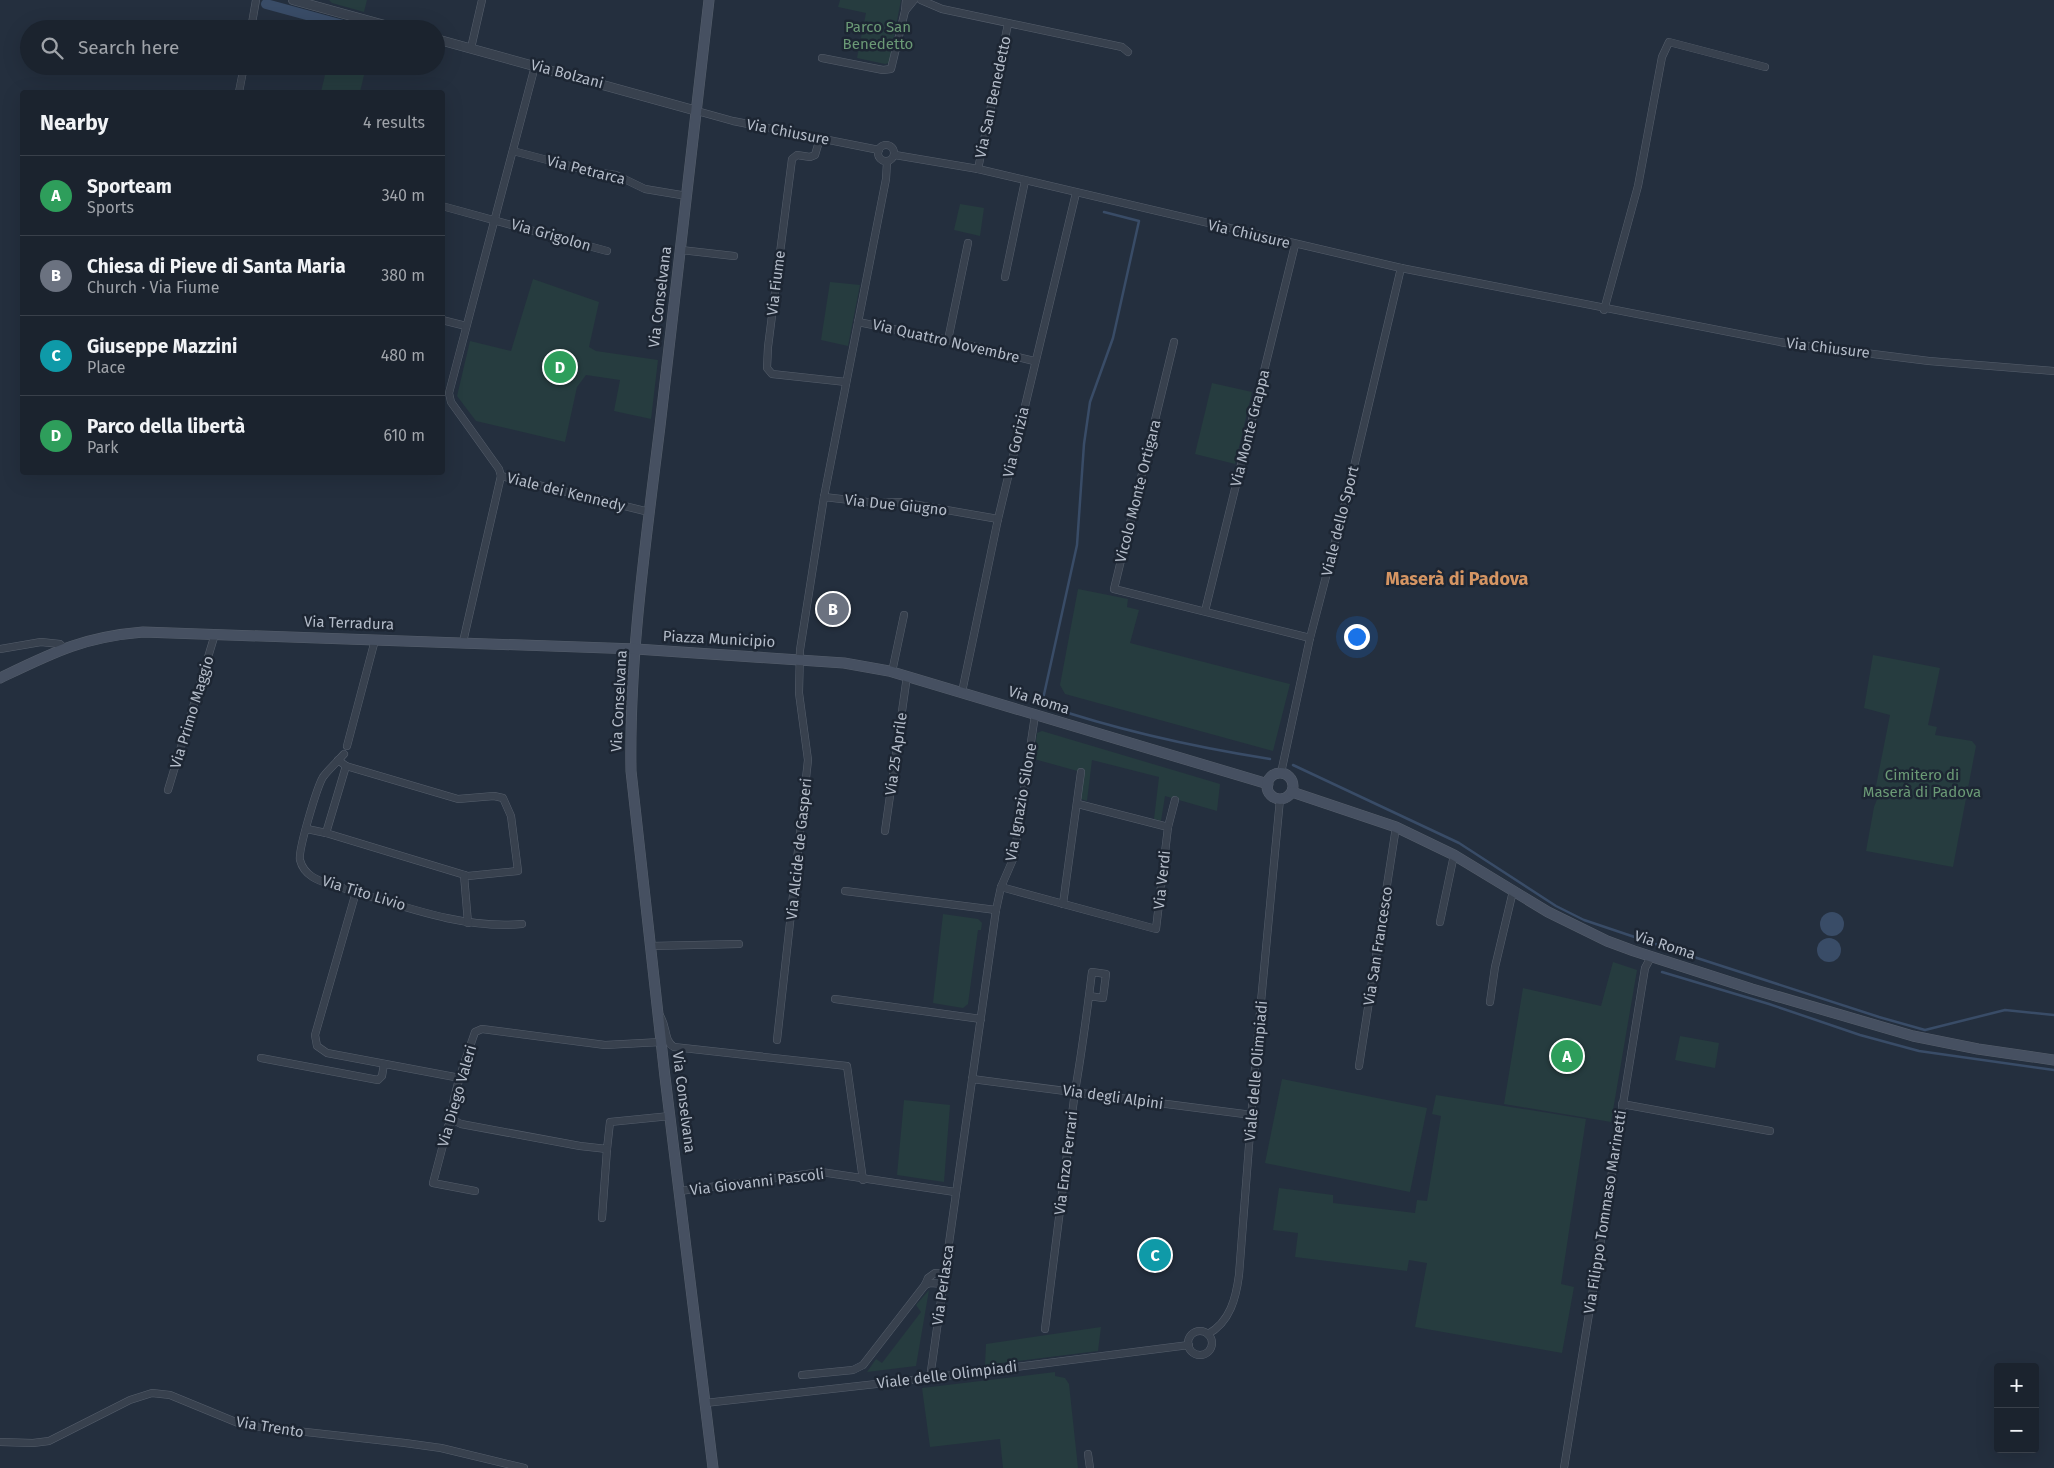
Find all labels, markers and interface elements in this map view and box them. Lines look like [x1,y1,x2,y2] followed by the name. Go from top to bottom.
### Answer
[843,18,913,53] park label: Parco San Benedetto
[20,20,445,75] search box
[38,34,66,62] icon: search
[971,34,1015,160] street label: Via San Benedetto
[78,36,179,59] text: Search here
[529,56,605,92] street label: Via Bolzani
[40,110,108,136] text: Nearby
[363,113,425,132] text: 4 results
[745,115,831,149] street label: Via Chiusure
[545,152,627,188] street label: Via Petrarca
[87,175,172,198] text: Sporteam
[51,186,61,205] text: A
[382,186,425,205] text: 340 m
[87,198,134,217] text: Sports
[509,215,593,255] street label: Via Grigolon
[1206,216,1292,252] street label: Via Chiusure
[645,245,675,349] street label: Via Conselvana
[763,249,789,317] street label: Via Fiume
[87,255,346,278] text: Chiesa di Pieve di Santa Maria
[51,266,61,285] text: B
[381,266,425,285] text: 380 m
[87,278,219,297] text: Church · Via Fiume
[871,315,1021,367] street label: Via Quattro Novembre
[1785,334,1871,362] street label: Via Chiusure
[87,335,237,358] text: Giuseppe Mazzini
[51,346,61,365] text: C
[381,346,425,365] text: 480 m
[544,348,576,386] pin: D
[87,358,126,377] text: Place
[1227,368,1273,488] street label: Via Monte Grappa
[999,405,1033,479] street label: Via Gorizia
[87,415,245,438] text: Parco della libertà
[1112,418,1164,564] street label: Vicolo Monte Ortigara
[51,426,61,445] text: D
[383,426,425,445] text: 610 m
[87,438,119,457] text: Park
[1318,464,1363,578] street label: Viale dello Sport
[505,469,628,516] street label: Viale dei Kennedy
[844,491,948,519] street label: Via Due Giugno
[1386,568,1529,590] district label: Maserà di Padova
[817,590,849,628] pin: B
[304,612,394,634] street label: Via Terradura
[1344,624,1370,650] your location
[662,627,776,651] street label: Piazza Municipio
[607,650,631,752] street label: Via Conselvana
[166,653,218,771] street label: Via Primo Maggio
[1006,682,1072,718] street label: Via Roma
[881,711,911,797] street label: Via 25 Aprile
[1002,741,1040,863] street label: Via Ignazio Silone
[1863,766,1981,801] park label: Cimitero di Maserà di Padova
[783,777,815,921] street label: Via Alcide de Gasperi
[1150,850,1174,910] street label: Via Verdi
[320,872,408,914] street label: Via Tito Livio
[1360,885,1396,1007] street label: Via San Francesco
[1632,927,1698,963] street label: Via Roma
[1241,1000,1271,1142] street label: Viale delle Olimpiadi
[1551,1037,1583,1075] pin: A
[434,1043,480,1149] street label: Via Diego Valeri
[669,1050,699,1154] street label: Via Conselvana
[1062,1081,1164,1113] street label: Via degli Alpini
[1580,1109,1630,1315] street label: Via Filippo Tommaso Marinetti
[1051,1110,1081,1216] street label: Via Enzo Ferrari
[689,1165,825,1199] street label: Via Giovanni Pascoli
[1139,1236,1171,1274] pin: C
[928,1243,958,1327] street label: Via Perlasca
[876,1357,1018,1393] street label: Viale delle Olimpiadi
[1994,1363,2039,1453] map controls
[1994,1363,2039,1408] button: +
[1994,1408,2039,1453] button: −
[235,1413,305,1441] street label: Via Trento

